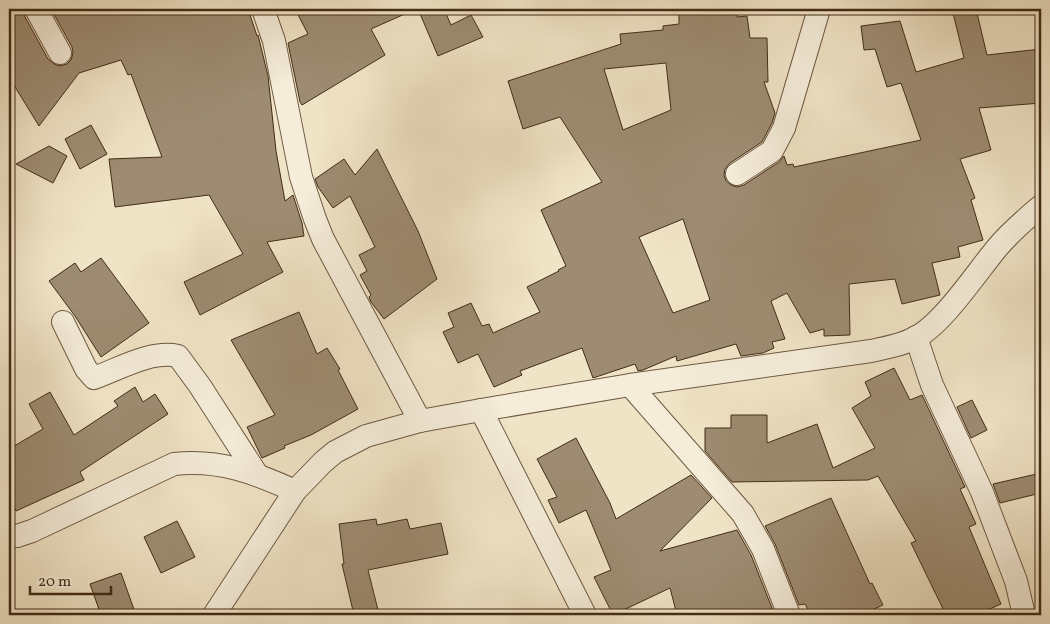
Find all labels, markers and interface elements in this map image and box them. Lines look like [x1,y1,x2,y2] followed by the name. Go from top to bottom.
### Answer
[30,564,111,596] scale bar
[38,572,71,593] text: 20 m

